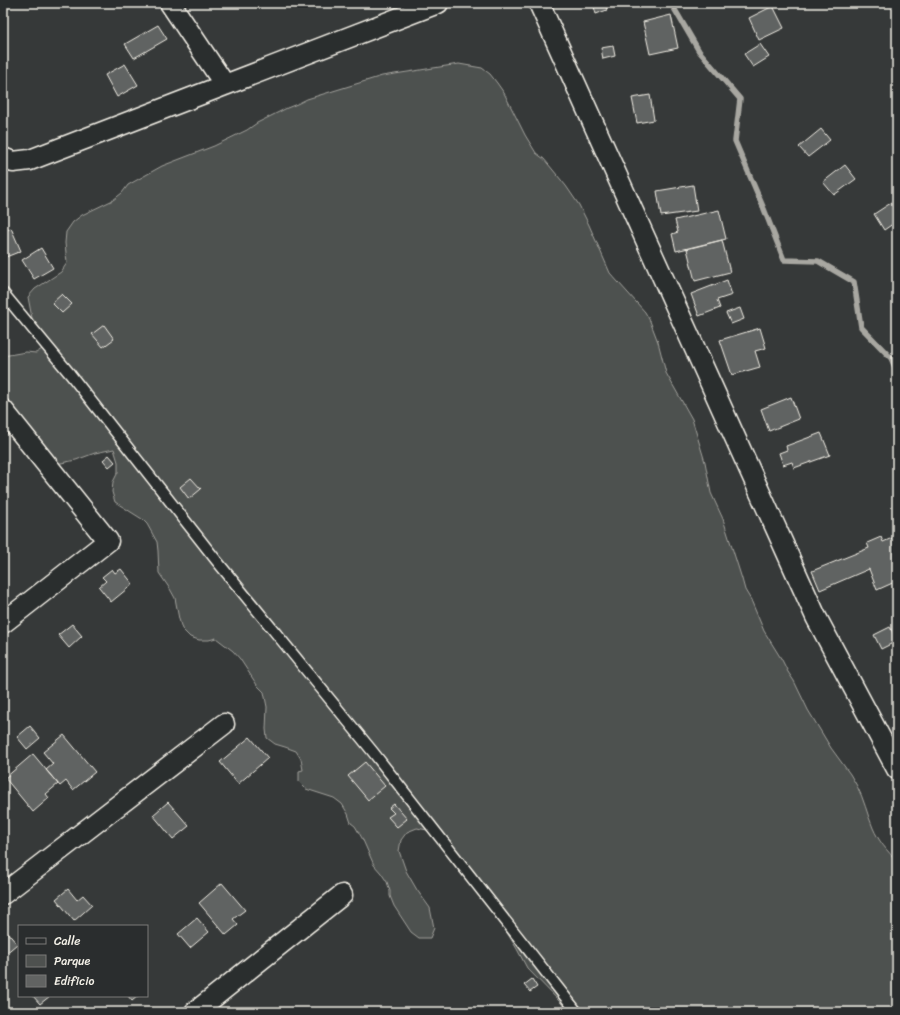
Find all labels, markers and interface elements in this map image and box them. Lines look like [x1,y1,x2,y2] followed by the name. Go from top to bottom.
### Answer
[18,925,148,997] legend
[54,930,81,952] text: Calle
[54,950,91,972] text: Parque
[54,970,94,992] text: Edificio

